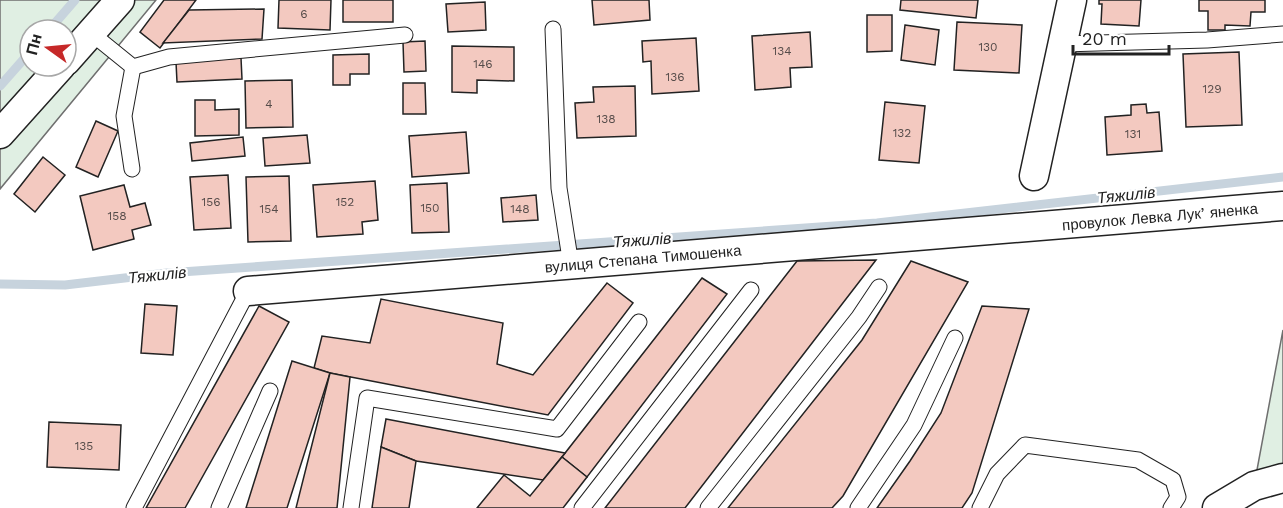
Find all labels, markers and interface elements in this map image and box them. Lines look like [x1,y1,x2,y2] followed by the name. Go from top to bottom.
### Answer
[300,7,308,21] house number: 6
[18,18,78,78] north arrow
[1073,18,1169,56] scale bar
[1082,28,1127,49] text: 20 m
[22,32,46,57] text: Пн
[978,40,998,54] house number: 130
[772,44,792,58] house number: 134
[473,57,493,71] house number: 146
[666,70,684,84] house number: 136
[1202,82,1222,96] house number: 129
[265,97,273,111] house number: 4
[596,112,616,126] house number: 138
[893,126,911,140] house number: 132
[1125,127,1141,141] house number: 131
[1096,182,1156,208] water label: Тяжилів
[202,195,220,209] house number: 156
[336,195,354,209] house number: 152
[1061,199,1259,235] street label: провулок Левка Лукʼяненка
[420,201,440,215] house number: 150
[260,202,279,216] house number: 154
[510,202,530,216] house number: 148
[107,209,127,223] house number: 158
[612,228,672,252] water label: Тяжилів
[544,241,743,277] street label: вулиця Степана Тимошенка
[127,262,187,288] water label: Тяжилів
[75,439,93,453] house number: 135

